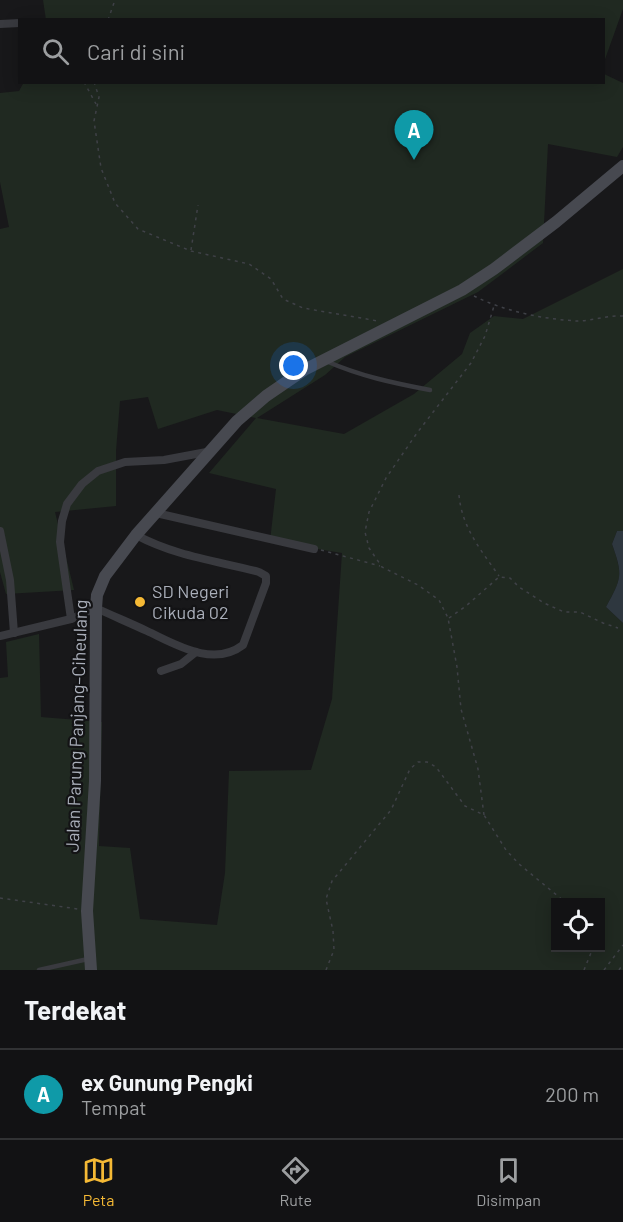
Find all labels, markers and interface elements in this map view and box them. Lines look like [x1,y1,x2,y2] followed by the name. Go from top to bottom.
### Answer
[18,18,605,84] search box
[39,35,72,68] icon: search
[87,38,185,64] text: Cari di sini
[394,110,434,160] pin: A
[279,351,308,380] your location
[152,580,229,623] place label: SD Negeri Cikuda 02
[133,595,147,609] marker: SD Negeri Cikuda 02
[61,599,91,853] street label: Jalan Parung Panjang–Ciheulang
[551,898,605,952] map controls
[551,898,605,952] button: locate
[24,994,126,1025] text: Terdekat
[81,1069,253,1095] text: ex Gunung Pengki
[37,1082,50,1106] text: A
[545,1082,599,1106] text: 200 m
[81,1095,147,1119] text: Tempat
[82,1154,115,1209] tab: Peta
[279,1154,312,1209] tab: Rute
[476,1154,541,1209] tab: Disimpan

